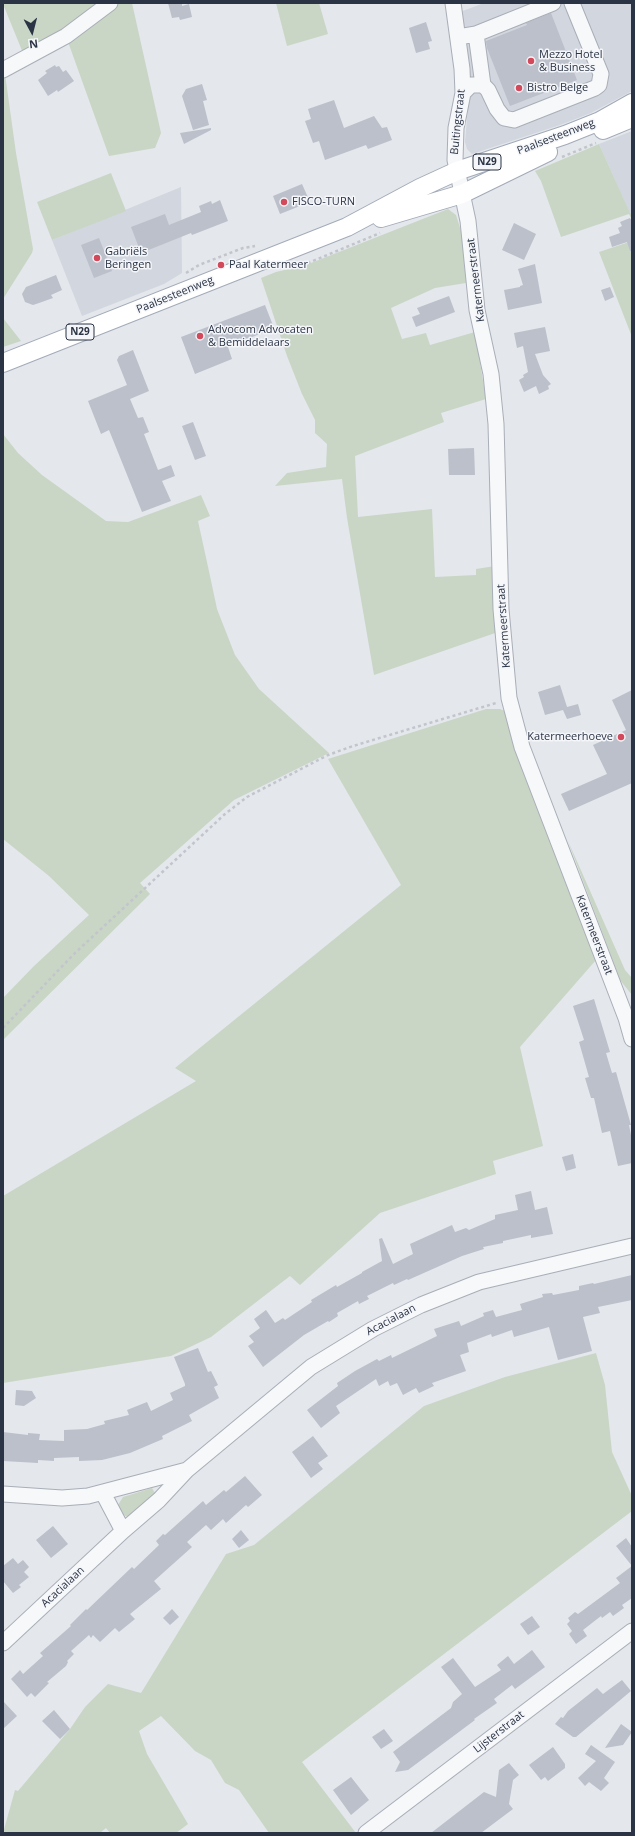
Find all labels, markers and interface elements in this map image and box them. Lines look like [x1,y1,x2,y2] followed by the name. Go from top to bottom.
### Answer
[12,12,52,52] north arrow
[28,36,39,52] text: N
[539,48,602,74] place label: Mezzo Hotel & Business
[526,56,536,66] marker: Mezzo Hotel & Business
[527,81,588,95] place label: Bistro Belge
[514,83,524,93] marker: Bistro Belge
[448,89,468,155] street label: Buitingstraat
[515,116,597,158] street label: Paalsesteenweg
[473,154,501,170] road number: N29
[292,195,355,209] place label: FISCO-TURN
[279,197,289,207] marker: FISCO-TURN
[464,237,488,323] street label: Katermeerstraat
[105,245,151,271] place label: Gabriëls Beringen
[92,253,102,263] marker: Gabriëls Beringen
[229,258,308,272] place label: Paal Katermeer
[216,260,226,270] marker: Paal Katermeer
[135,274,215,316] street label: Paalsesteenweg
[208,323,313,349] place label: Advocom Advocaten & Bemiddelaars
[66,324,94,340] road number: N29
[195,331,205,341] marker: Advocom Advocaten & Bemiddelaars
[494,584,514,668] street label: Katermeerstraat
[527,730,613,744] place label: Katermeerhoeve
[616,732,626,742] marker: Katermeerhoeve
[573,893,615,977] street label: Katermeerstraat
[364,1301,418,1339] street label: Acacialaan
[39,1564,87,1610] street label: Acacialaan
[471,1708,527,1756] street label: Lijsterstraat

